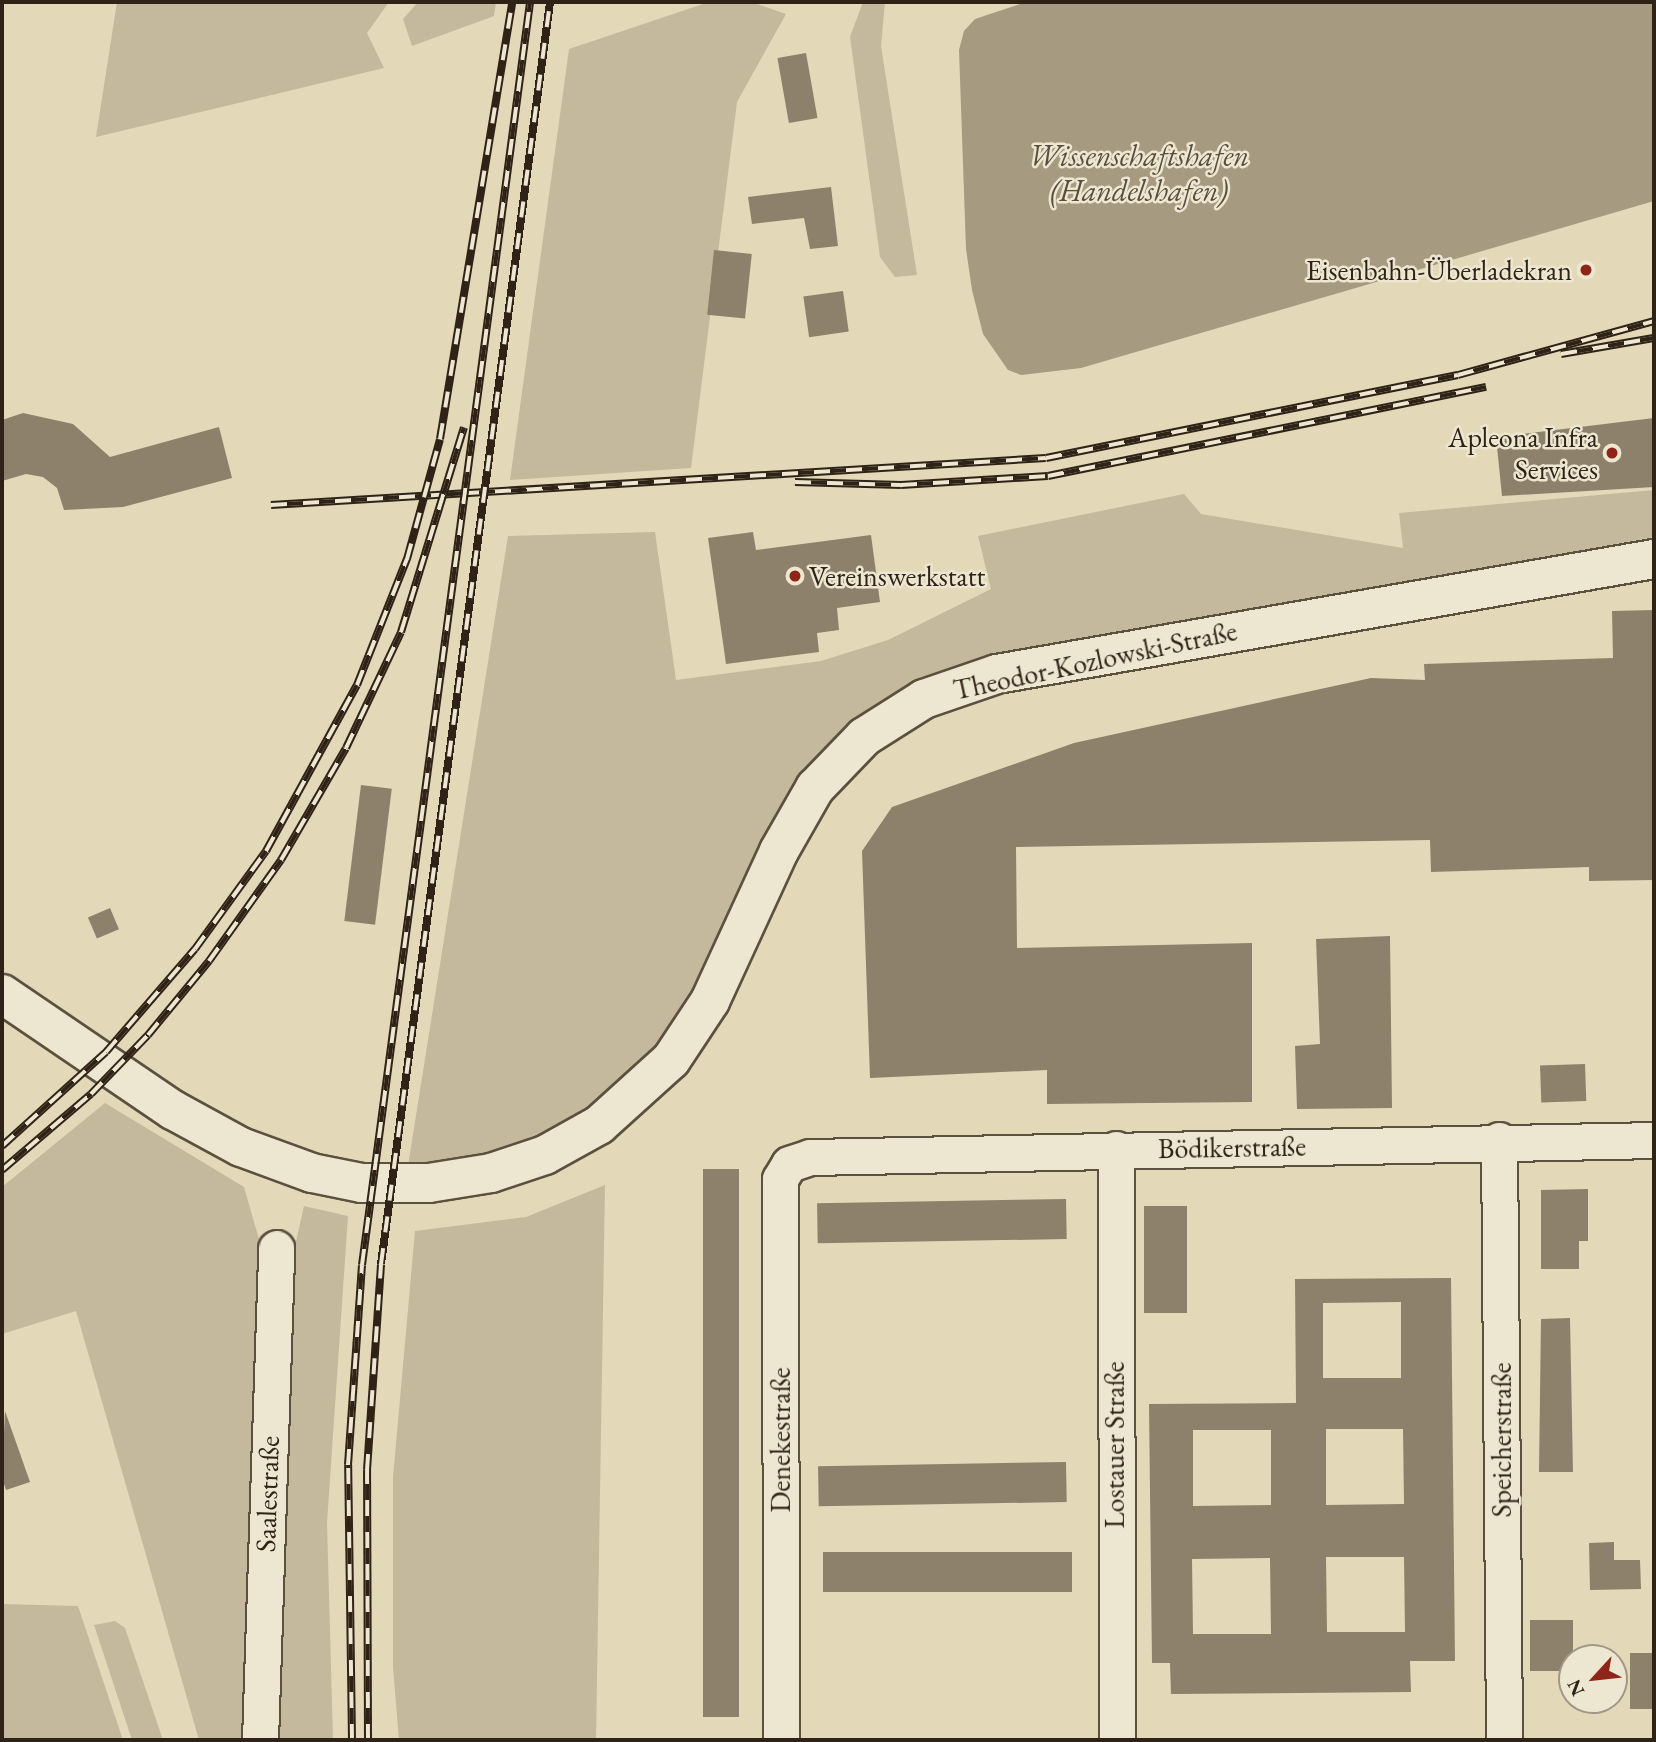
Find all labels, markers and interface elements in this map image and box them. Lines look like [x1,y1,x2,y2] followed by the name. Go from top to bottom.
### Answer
[1029,138,1249,208] water label: Wissenschaftshafen (Handelshafen)
[1306,253,1572,287] place label: Eisenbahn-Überladekran
[1578,262,1594,278] marker: Eisenbahn-Überladekran
[1448,420,1598,486] place label: Apleona Infra Services
[1604,445,1620,461] marker: Apleona Infra Services
[809,559,985,593] place label: Vereinswerkstatt
[787,568,803,584] marker: Vereinswerkstatt
[950,614,1240,706] street label: Theodor-Kozlowski-Straße
[1158,1129,1306,1165] street label: Bödikerstraße
[1097,1361,1131,1529] street label: Lostauer Straße
[1484,1363,1518,1517] street label: Speicherstraße
[763,1367,797,1513] street label: Denekestraße
[248,1435,286,1553] street label: Saalestraße
[1558,1644,1628,1714] north arrow
[1561,1675,1590,1700] text: N

